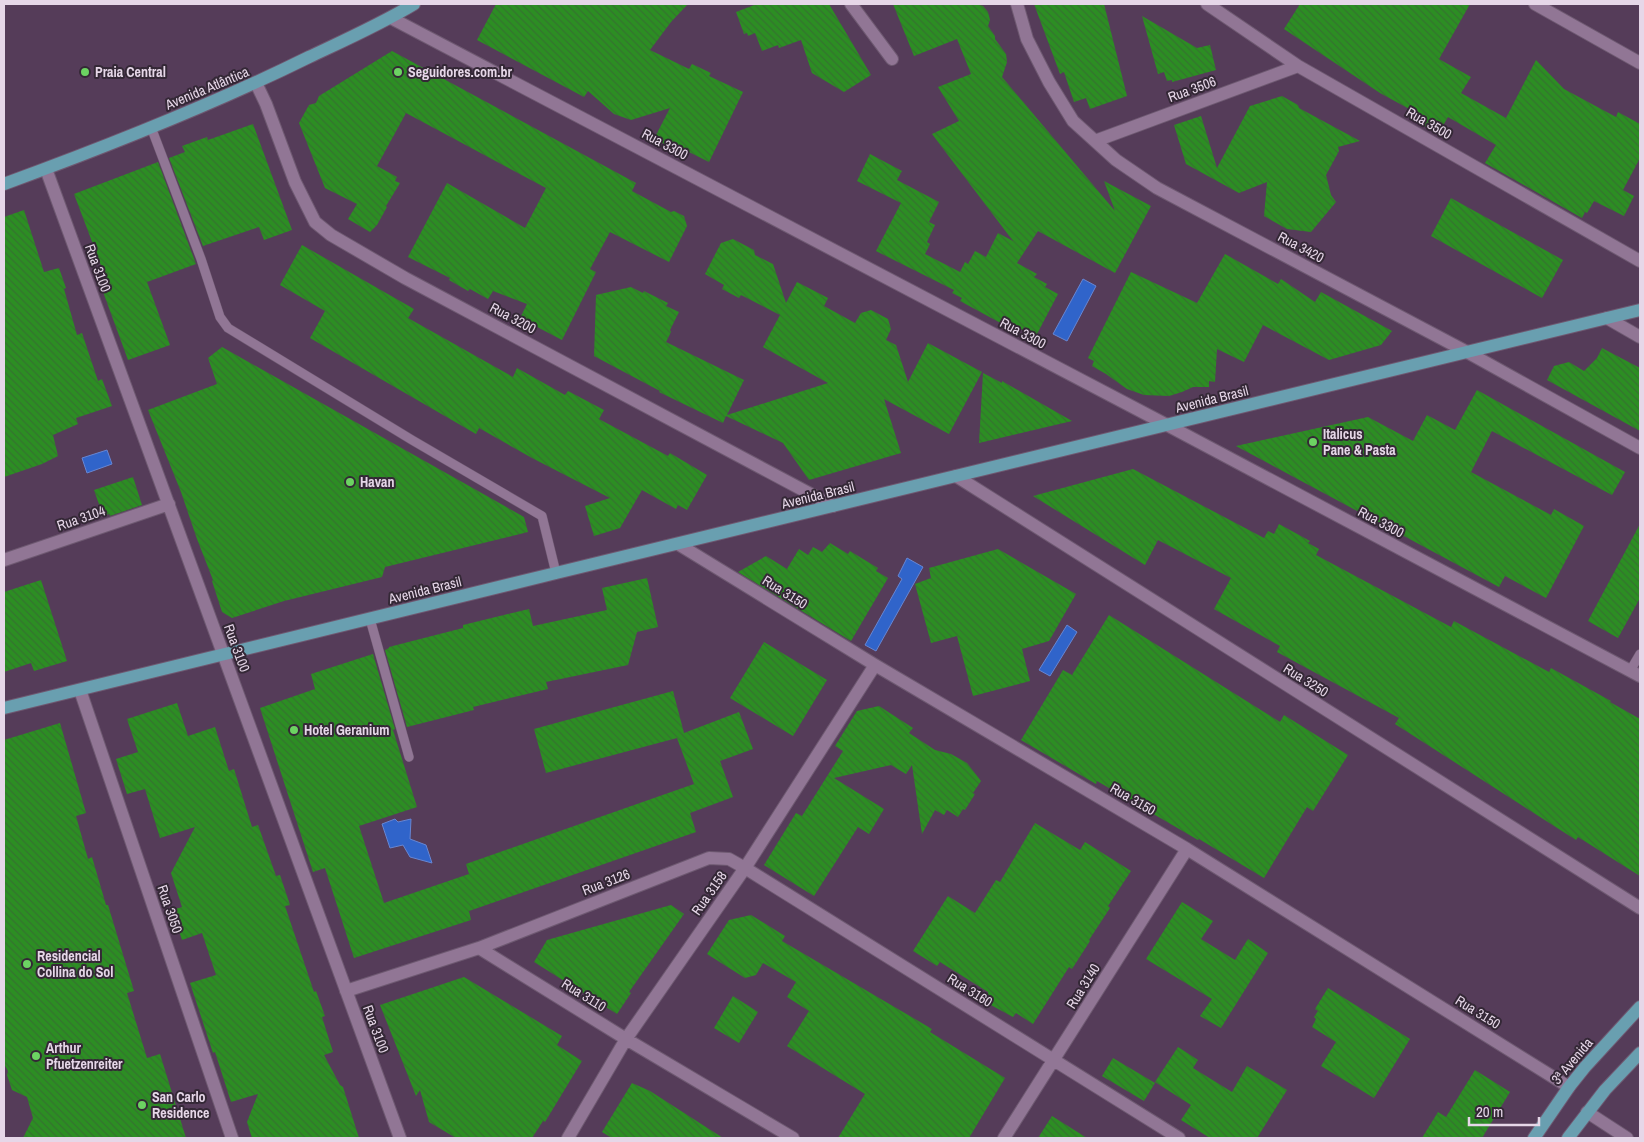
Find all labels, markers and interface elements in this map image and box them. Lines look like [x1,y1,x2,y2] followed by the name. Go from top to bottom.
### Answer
[162,62,252,114] street label: Avenida Atlântica
[95,63,166,81] place label: Praia Central
[408,63,513,81] place label: Seguidores.com.br
[79,66,91,78] marker: Praia Central
[392,66,404,78] marker: Seguidores.com.br
[1166,72,1218,106] street label: Rua 3506
[1403,103,1455,143] street label: Rua 3500
[639,124,691,164] street label: Rua 3300
[1275,227,1327,267] street label: Rua 3420
[81,242,115,294] street label: Rua 3100
[487,298,539,338] street label: Rua 3200
[997,313,1049,353] street label: Rua 3300
[1173,381,1250,417] street label: Avenida Brasil
[1323,425,1396,459] place label: Italicus Pane & Pasta
[1307,436,1319,448] marker: Italicus Pane & Pasta
[360,473,394,491] place label: Havan
[344,476,356,488] marker: Havan
[779,477,856,513] street label: Avenida Brasil
[55,501,108,535] street label: Rua 3104
[1355,502,1407,542] street label: Rua 3300
[759,571,811,613] street label: Rua 3150
[386,572,463,608] street label: Avenida Brasil
[220,622,254,674] street label: Rua 3100
[1280,659,1332,701] street label: Rua 3250
[304,721,389,739] place label: Hotel Geranium
[288,724,300,736] marker: Hotel Geranium
[1107,779,1159,819] street label: Rua 3150
[580,865,632,899] street label: Rua 3126
[687,867,731,919] street label: Rua 3158
[153,883,187,935] street label: Rua 3050
[37,947,114,981] place label: Residencial Collina do Sol
[21,958,33,970] marker: Residencial Collina do Sol
[1062,960,1104,1012] street label: Rua 3140
[944,969,996,1011] street label: Rua 3160
[558,974,610,1016] street label: Rua 3110
[1452,991,1504,1033] street label: Rua 3150
[359,1003,393,1055] street label: Rua 3100
[1547,1034,1597,1088] street label: 3ª Avenida
[46,1039,123,1073] place label: Arthur Pfuetzenreiter
[30,1050,42,1062] marker: Arthur Pfuetzenreiter
[152,1088,209,1122] place label: San Carlo Residence
[1469,1094,1539,1126] scale bar
[136,1099,148,1111] marker: San Carlo Residence
[1476,1101,1503,1122] text: 20 m

